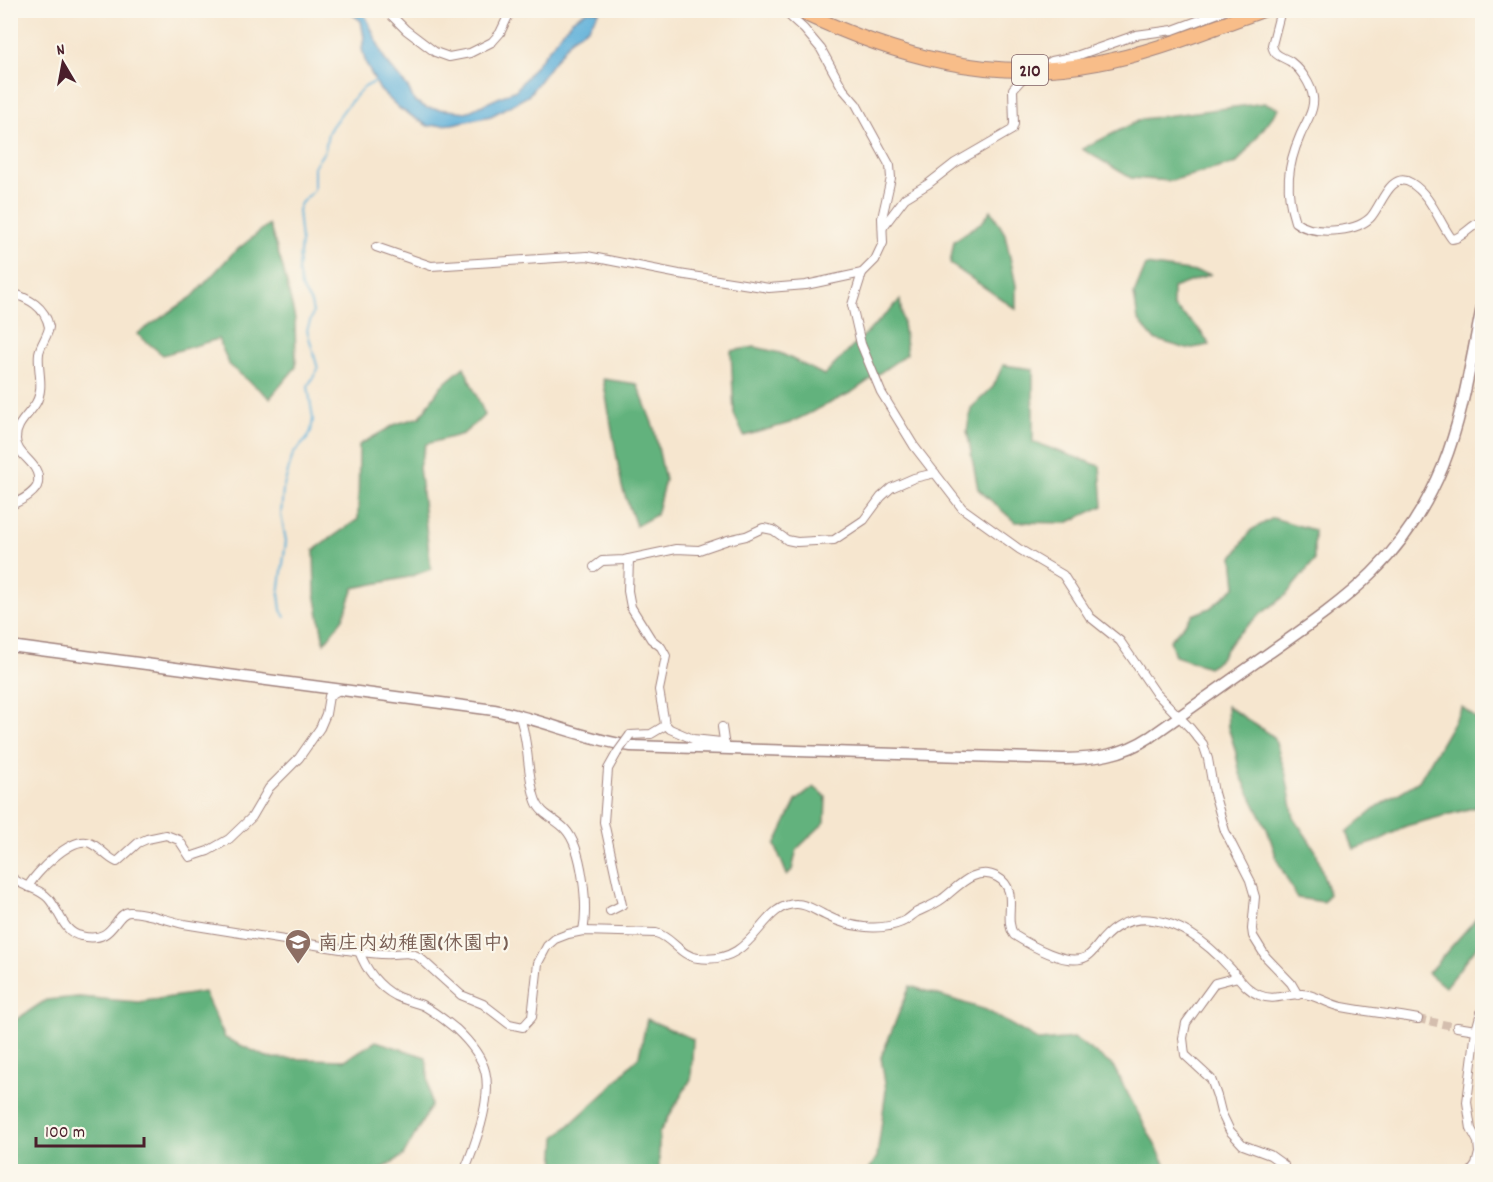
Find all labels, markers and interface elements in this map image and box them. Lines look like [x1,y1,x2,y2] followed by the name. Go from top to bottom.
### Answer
[33,33,93,93] north arrow
[55,39,67,63] text: N
[1012,55,1048,85] road number: 210
[283,927,313,965] school or university icon: 南庄内幼稚園(休園中)
[318,931,508,959] place label: 南庄内幼稚園(休園中)
[36,1110,144,1148] scale bar
[45,1121,85,1146] text: 100 m

